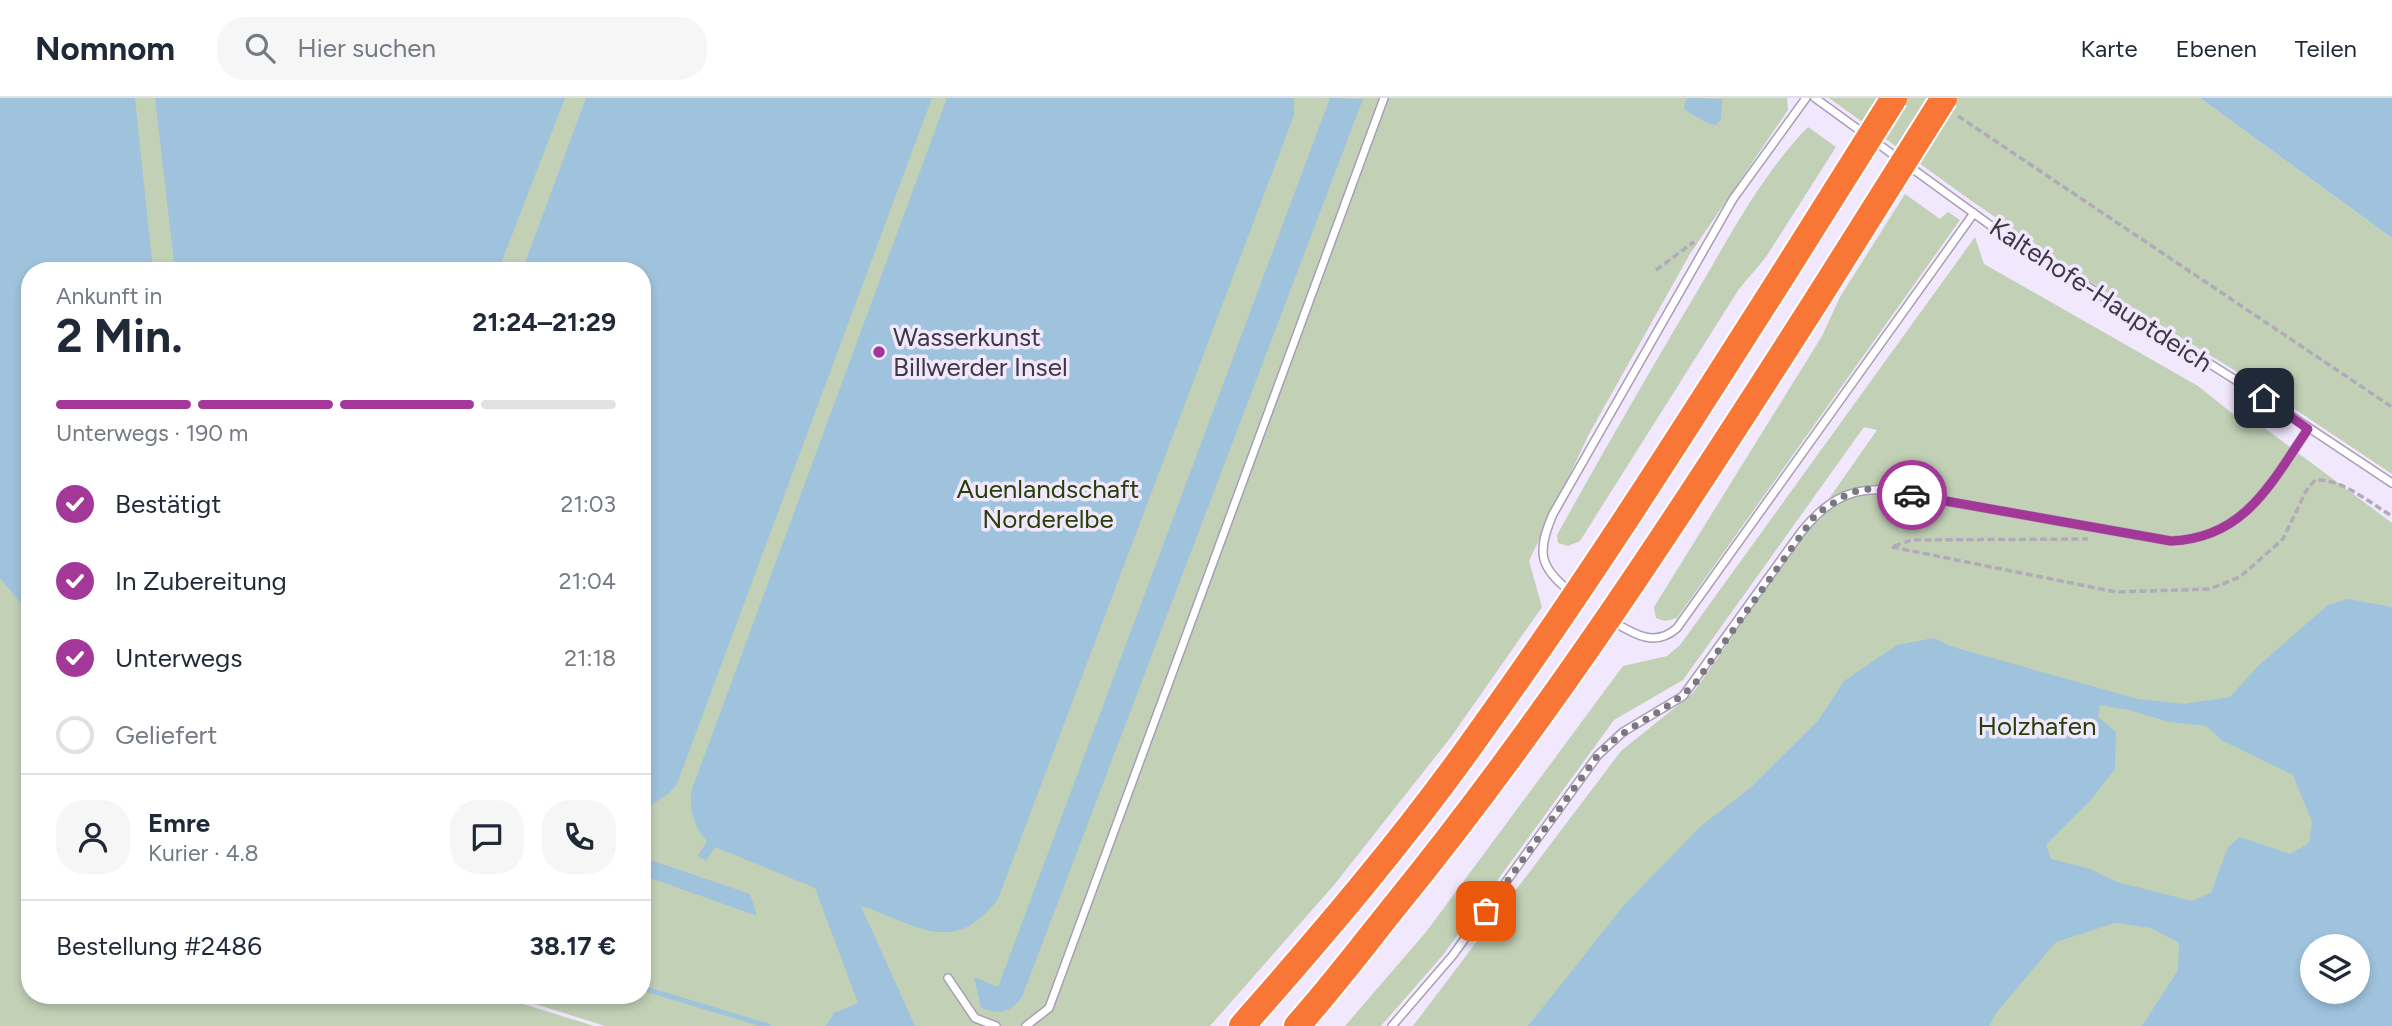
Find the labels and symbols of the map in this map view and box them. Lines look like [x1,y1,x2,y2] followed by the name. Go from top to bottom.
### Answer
[1984,211,2218,379] street label: Kaltehofe-Hauptdeich
[893,321,1068,383] place label: Wasserkunst Billwerder Insel
[871,344,887,360] marker: Wasserkunst Billwerder Insel
[2234,368,2294,428] pin
[1877,460,1947,530] courier
[957,473,1140,535] park label: Auenlandschaft Norderelbe
[1977,710,2097,742] park label: Holzhafen
[1456,881,1516,941] pin

